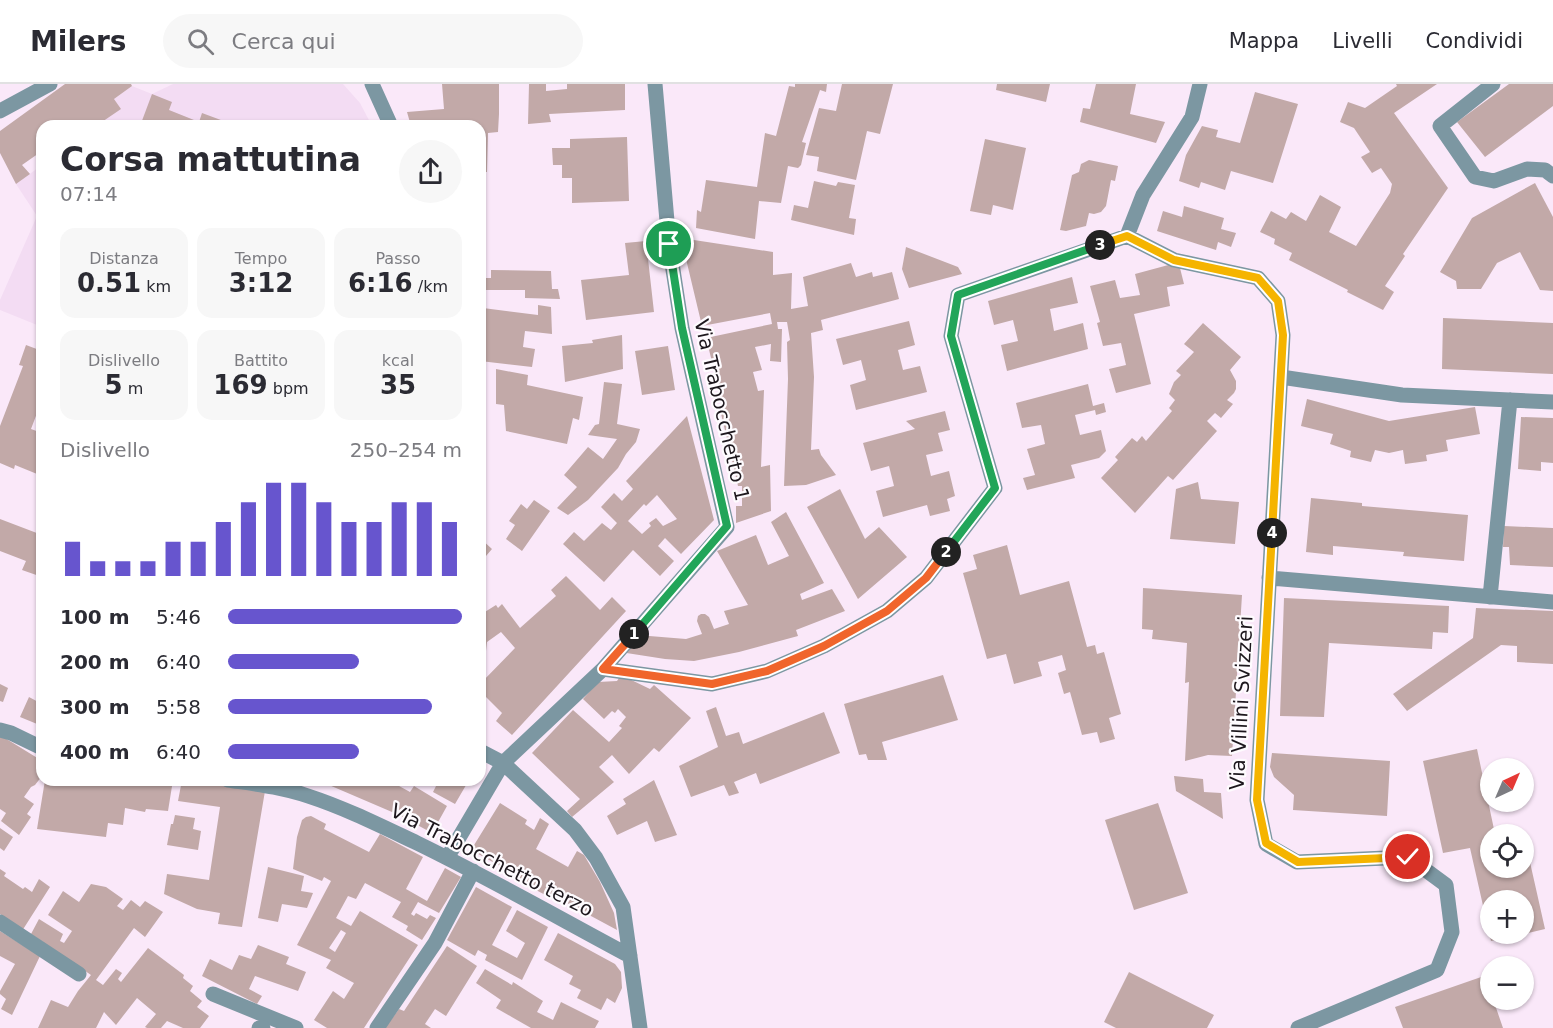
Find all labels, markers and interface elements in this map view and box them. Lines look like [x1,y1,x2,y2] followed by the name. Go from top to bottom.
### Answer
[163,14,583,68] search box
[30,25,127,58] text: Milers
[184,25,217,58] icon: search
[232,29,336,54] text: Cerca qui
[1229,29,1299,53] text: Mappa
[1332,29,1393,53] text: Livelli
[1426,29,1523,53] text: Condividi
[60,140,361,179] text: Corsa mattutina
[399,140,462,203] button: share
[60,182,118,206] text: 07:14
[643,218,694,269] pin
[652,227,685,260] icon: arrive
[1085,230,1115,260] pin: 3
[1094,235,1106,254] text: 3
[89,249,159,268] text: Distanza
[235,249,287,268] text: Tempo
[375,249,421,268] text: Passo
[77,268,141,298] text: 0.51
[229,268,293,298] text: 3:12
[348,268,413,298] text: 6:16
[141,277,171,296] text: km
[413,277,448,296] text: /km
[689,317,755,503] street label: Via Trabocchetto 1
[88,351,160,370] text: Dislivello
[234,351,288,370] text: Battito
[382,351,414,370] text: kcal
[105,370,123,400] text: 5
[213,370,268,400] text: 169
[380,370,416,400] text: 35
[123,379,143,398] text: m
[268,379,309,398] text: bpm
[60,438,150,462] text: Dislivello
[350,438,462,462] text: 250–254 m
[1257,518,1287,548] pin: 4
[1266,523,1278,542] text: 4
[931,537,961,567] pin: 2
[940,542,952,561] text: 2
[60,605,130,629] text: 100 m
[156,605,201,629] text: 5:46
[1224,615,1258,791] street label: Via Villini Svizzeri
[619,619,649,649] pin: 1
[628,624,640,643] text: 1
[60,650,130,674] text: 200 m
[156,650,201,674] text: 6:40
[60,695,130,719] text: 300 m
[156,695,201,719] text: 5:58
[60,740,130,764] text: 400 m
[156,740,201,764] text: 6:40
[1480,758,1534,812] north arrow
[1480,758,1534,1010] map controls
[387,798,597,922] street label: Via Trabocchetto terzo
[1480,824,1534,878] button: locate
[1382,831,1433,882] pin
[1391,840,1424,873] icon: check
[1480,890,1534,944] button: +
[1480,956,1534,1010] button: −

